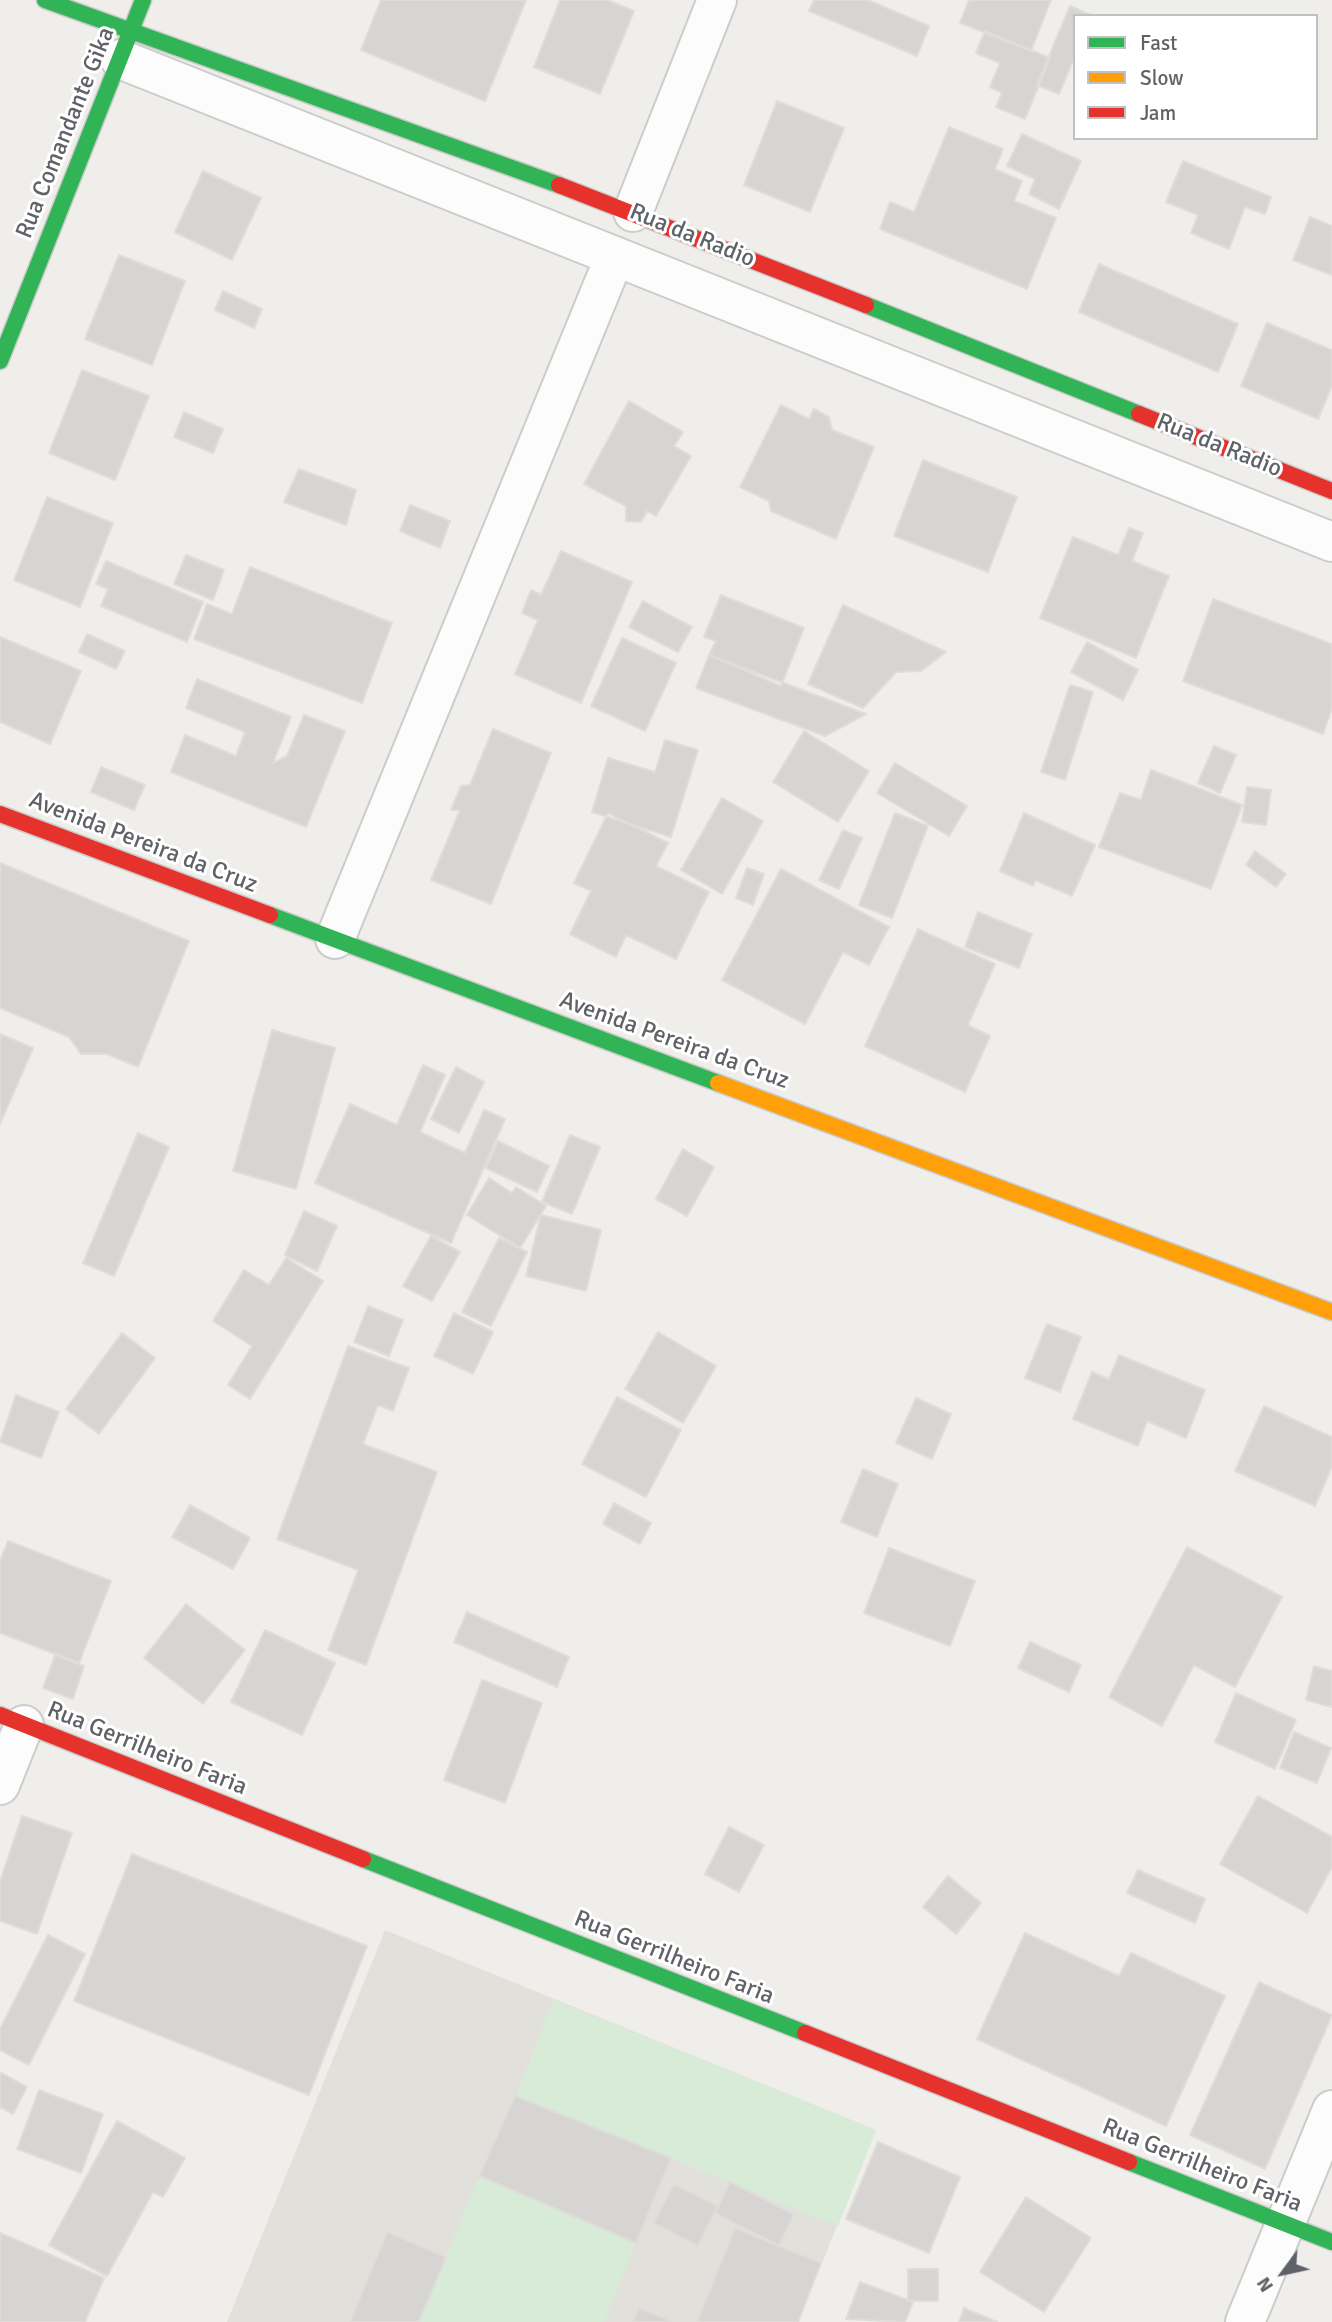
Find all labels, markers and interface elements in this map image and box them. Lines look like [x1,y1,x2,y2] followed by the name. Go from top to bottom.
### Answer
[1073,14,1318,140] legend
[10,23,122,243] street label: Rua Comandante Gika
[1140,30,1177,56] text: Fast
[1140,65,1184,91] text: Slow
[1140,100,1176,126] text: Jam
[625,198,759,274] street label: Rua da Radio
[1152,408,1286,484] street label: Rua da Radio
[25,786,261,900] street label: Avenida Pereira da Cruz
[555,986,793,1096] street label: Avenida Pereira da Cruz
[43,1696,251,1802] street label: Rua Gerrilheiro Faria
[570,1905,778,2011] street label: Rua Gerrilheiro Faria
[1098,2113,1306,2219] street label: Rua Gerrilheiro Faria
[1248,2238,1318,2308] north arrow
[1252,2272,1279,2297] text: N

